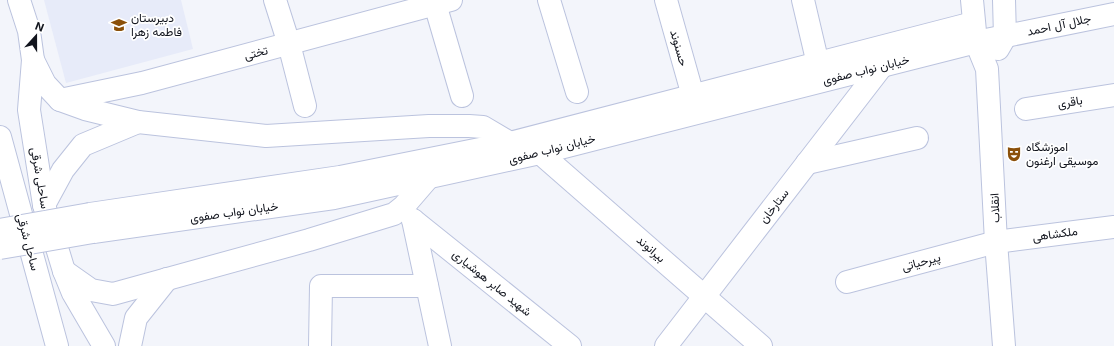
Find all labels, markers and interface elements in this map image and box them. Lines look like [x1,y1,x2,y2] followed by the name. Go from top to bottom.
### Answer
[131,10,182,40] place label: دبیرستان فاطمه زهرا
[1026,10,1092,40] street label: جلال آل احمد
[16,16,56,56] north arrow
[110,16,128,34] school or university icon: دبیرستان فاطمه زهرا
[33,19,46,35] text: N
[666,28,692,68] street label: حسنوند
[242,42,270,64] street label: تختی
[821,51,911,89] street label: خیابان نواب صفوی
[1056,92,1084,112] street label: باقری
[507,130,597,168] street label: خیابان نواب صفوی
[1026,139,1098,169] place label: اموزشگاه موسیقی ارغنون
[1005,145,1023,163] theatre icon: اموزشگاه موسیقی ارغنون
[27,146,53,210] street label: ساحلی شرقی
[755,185,793,227] street label: ستارخان
[986,193,1003,223] street label: انقلاب
[189,198,279,226] street label: خیابان نواب صفوی
[13,212,43,272] street label: ساحل شرقی
[1031,223,1079,245] street label: ملکشاهی
[633,232,669,266] street label: بیرانوند
[449,246,535,320] street label: شهید صابر هوشیاری
[900,249,942,275] street label: پیرحیاتی

